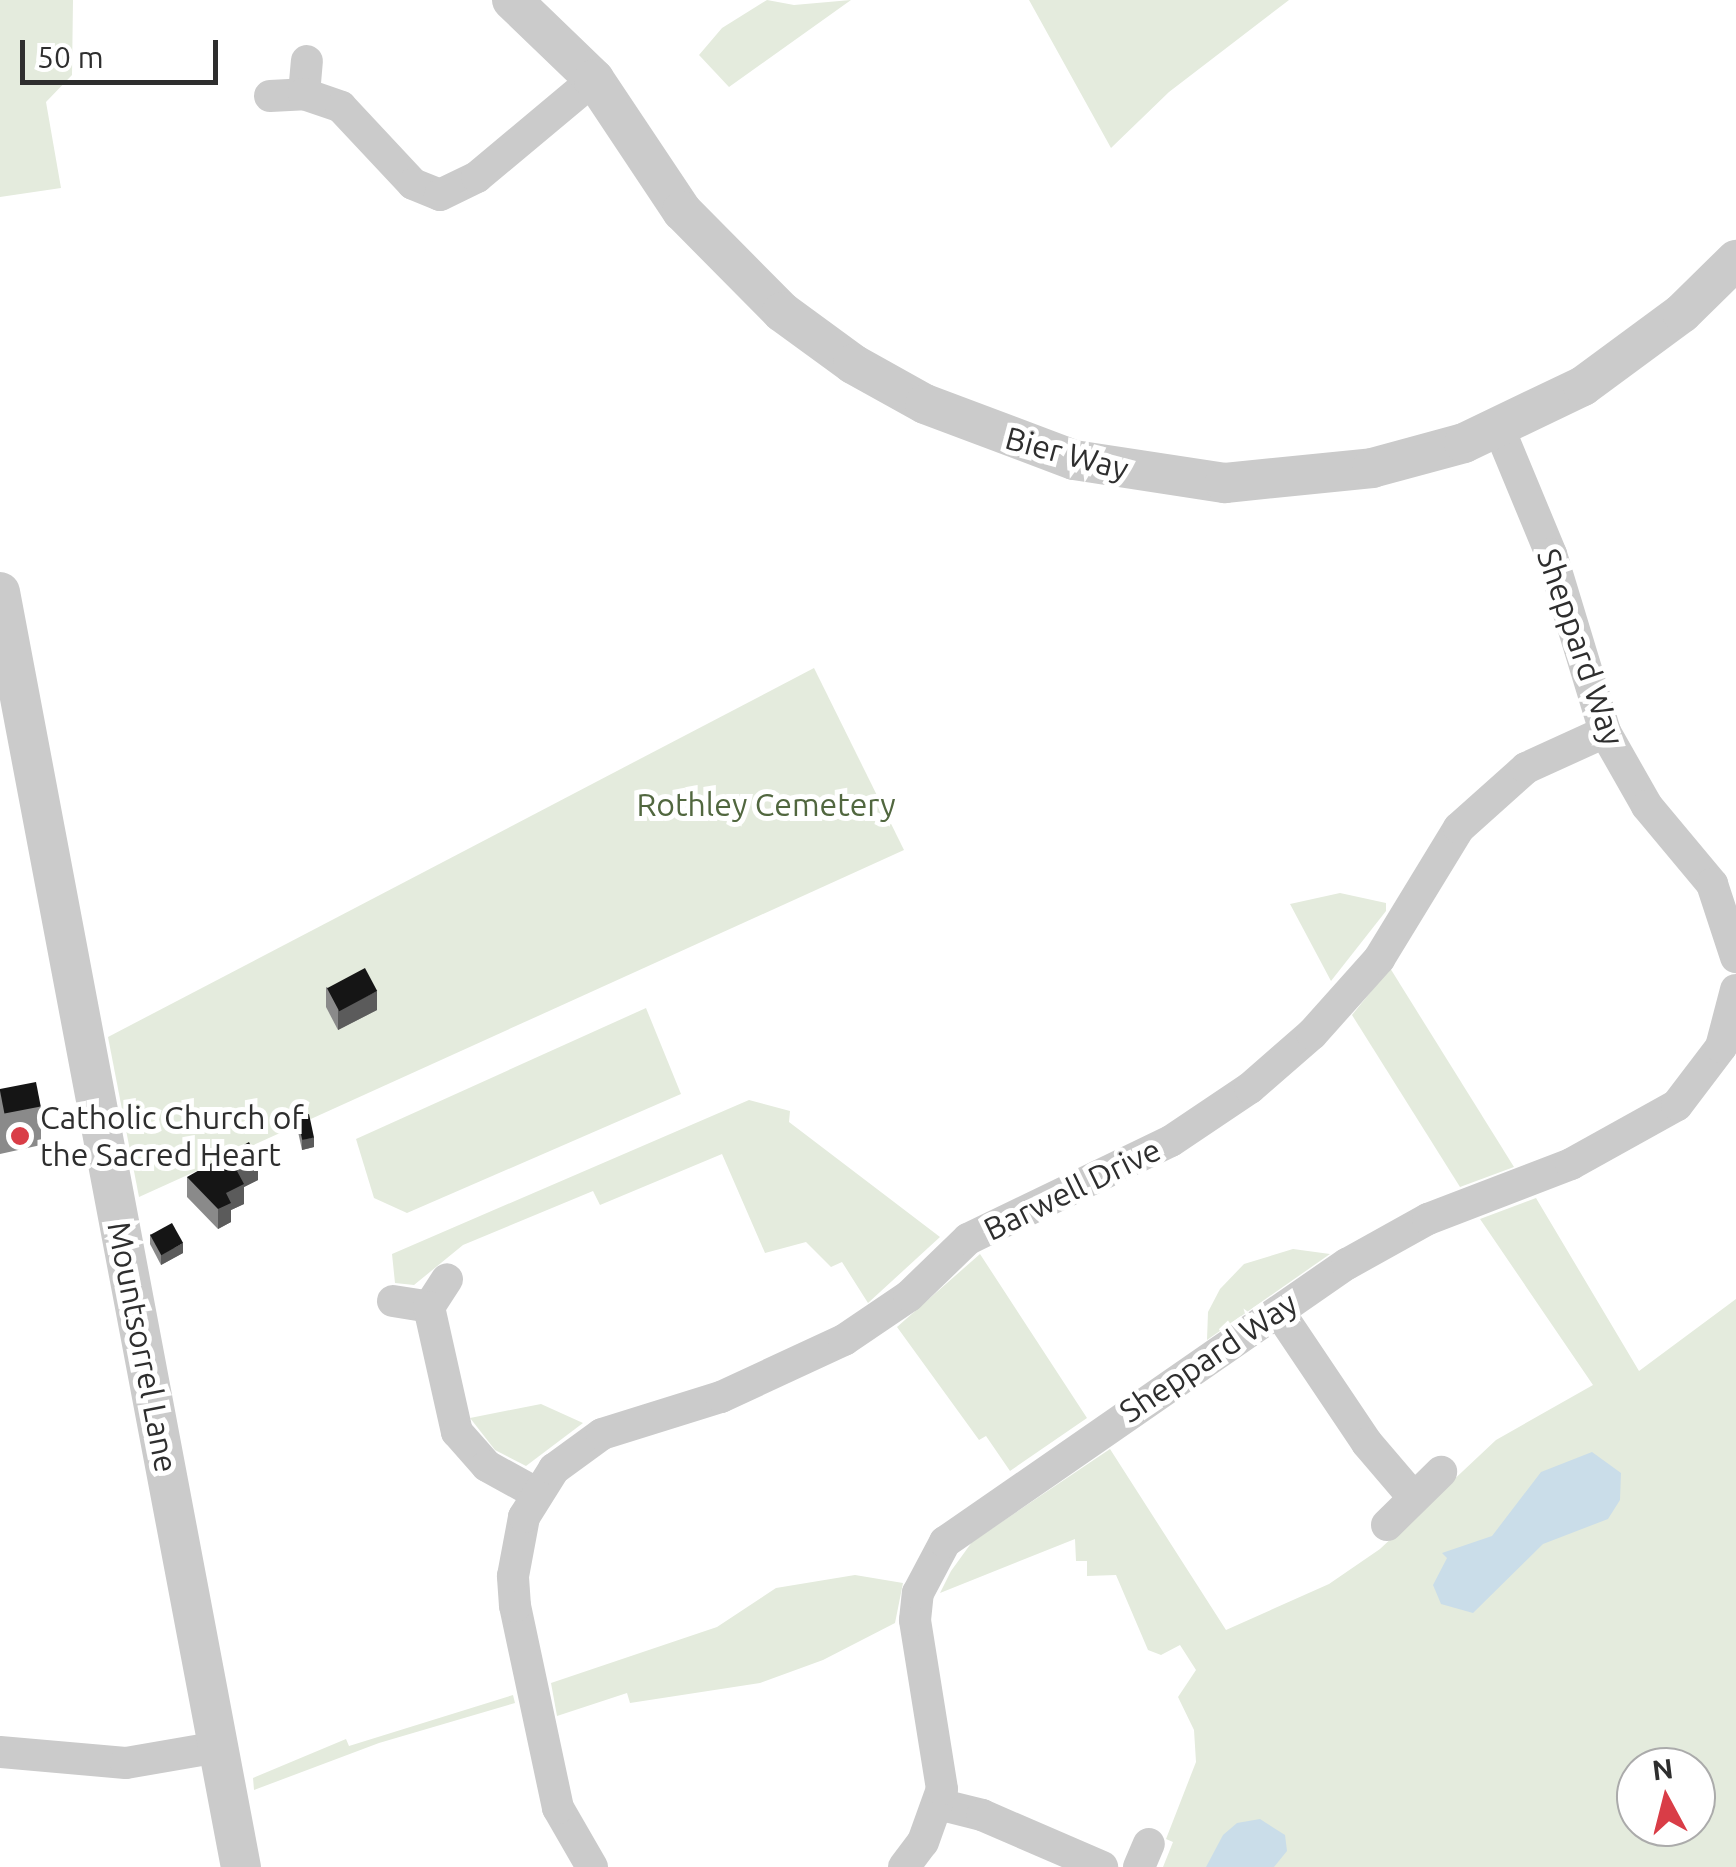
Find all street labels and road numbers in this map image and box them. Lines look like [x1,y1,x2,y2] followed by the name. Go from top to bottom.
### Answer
[1001,418,1133,488] street label: Bier Way
[1529,544,1633,750] street label: Sheppard Way
[977,1130,1167,1248] street label: Barwell Drive
[100,1218,186,1476] street label: Mountsorrel Lane
[1112,1284,1304,1430] street label: Sheppard Way

